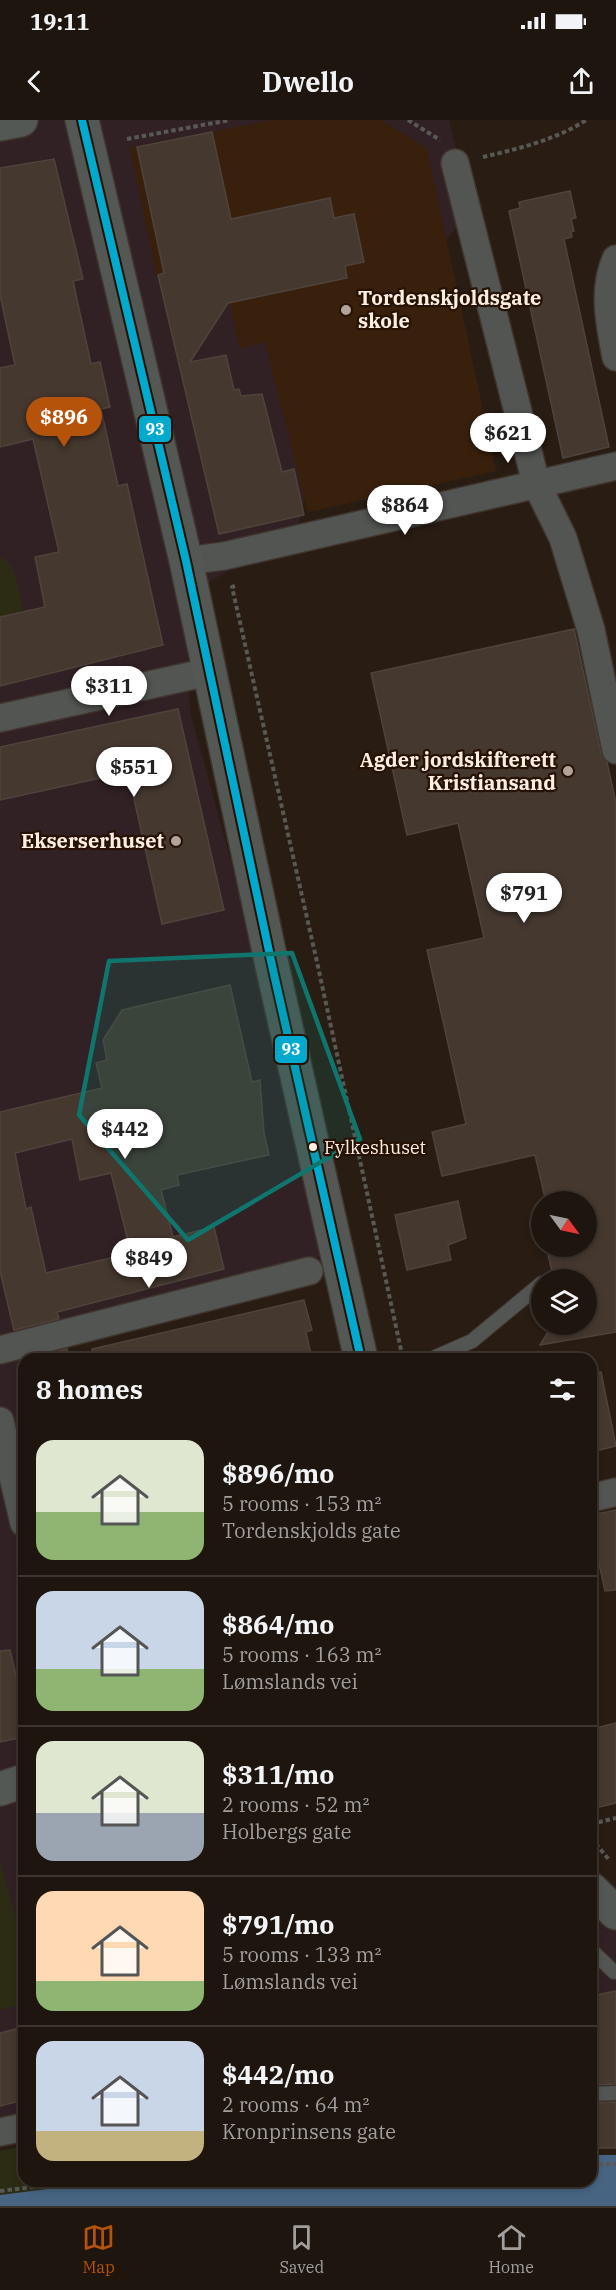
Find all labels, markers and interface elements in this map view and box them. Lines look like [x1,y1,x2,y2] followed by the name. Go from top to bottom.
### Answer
[30,7,89,36] text: 19:11
[262,64,354,99] text: Dwello
[18,65,51,98] icon: back
[565,65,598,98] icon: share
[358,284,541,334] place label: Tordenskjoldsgate skole
[339,303,353,317] marker: Tordenskjoldsgate skole
[28,397,100,448] pin: $896
[40,403,88,430] text: $896
[472,413,544,464] pin: $621
[138,415,172,443] line badge: 93
[145,419,165,439] text: 93
[484,419,532,446] text: $621
[369,485,441,536] pin: $864
[381,491,429,518] text: $864
[73,666,145,717] pin: $311
[85,672,133,699] text: $311
[360,746,557,796] place label: Agder jordskifterett Kristiansand
[98,747,170,798] pin: $551
[110,753,158,780] text: $551
[561,764,575,778] marker: Agder jordskifterett Kristiansand
[21,827,165,854] place label: Ekserserhuset
[169,834,183,848] marker: Ekserserhuset
[488,873,560,924] pin: $791
[500,879,548,906] text: $791
[274,1035,308,1064] line badge: 93
[281,1039,301,1059] text: 93
[89,1109,161,1160] pin: $442
[101,1115,149,1142] text: $442
[324,1136,426,1159] place label: Fylkeshuset
[307,1141,319,1153] marker: Fylkeshuset
[531,1191,597,1257] north arrow
[531,1191,597,1335] map controls
[113,1238,185,1289] pin: $849
[125,1244,173,1271] text: $849
[531,1269,597,1335] button: layers
[36,1372,143,1406] text: 8 homes
[546,1373,579,1406] icon: filters
[222,1456,334,1490] text: $896/mo
[84,1464,156,1536] icon: home
[222,1490,381,1517] text: 5 rooms · 153 m²
[222,1517,401,1544] text: Tordenskjolds gate
[222,1607,334,1641] text: $864/mo
[84,1615,156,1687] icon: home
[222,1641,381,1668] text: 5 rooms · 163 m²
[222,1668,358,1695] text: Lømslands vei
[222,1757,334,1791] text: $311/mo
[84,1765,156,1837] icon: home
[222,1791,369,1818] text: 2 rooms · 52 m²
[222,1818,351,1845] text: Holbergs gate
[222,1907,334,1941] text: $791/mo
[84,1915,156,1987] icon: home
[222,1941,381,1968] text: 5 rooms · 133 m²
[222,1968,358,1995] text: Lømslands vei
[222,2057,334,2091] text: $442/mo
[84,2065,156,2137] icon: home
[222,2091,369,2118] text: 2 rooms · 64 m²
[222,2118,396,2145] text: Kronprinsens gate
[82,2221,115,2277] tab: Map
[279,2221,324,2277] tab: Saved
[488,2221,534,2277] tab: Home

